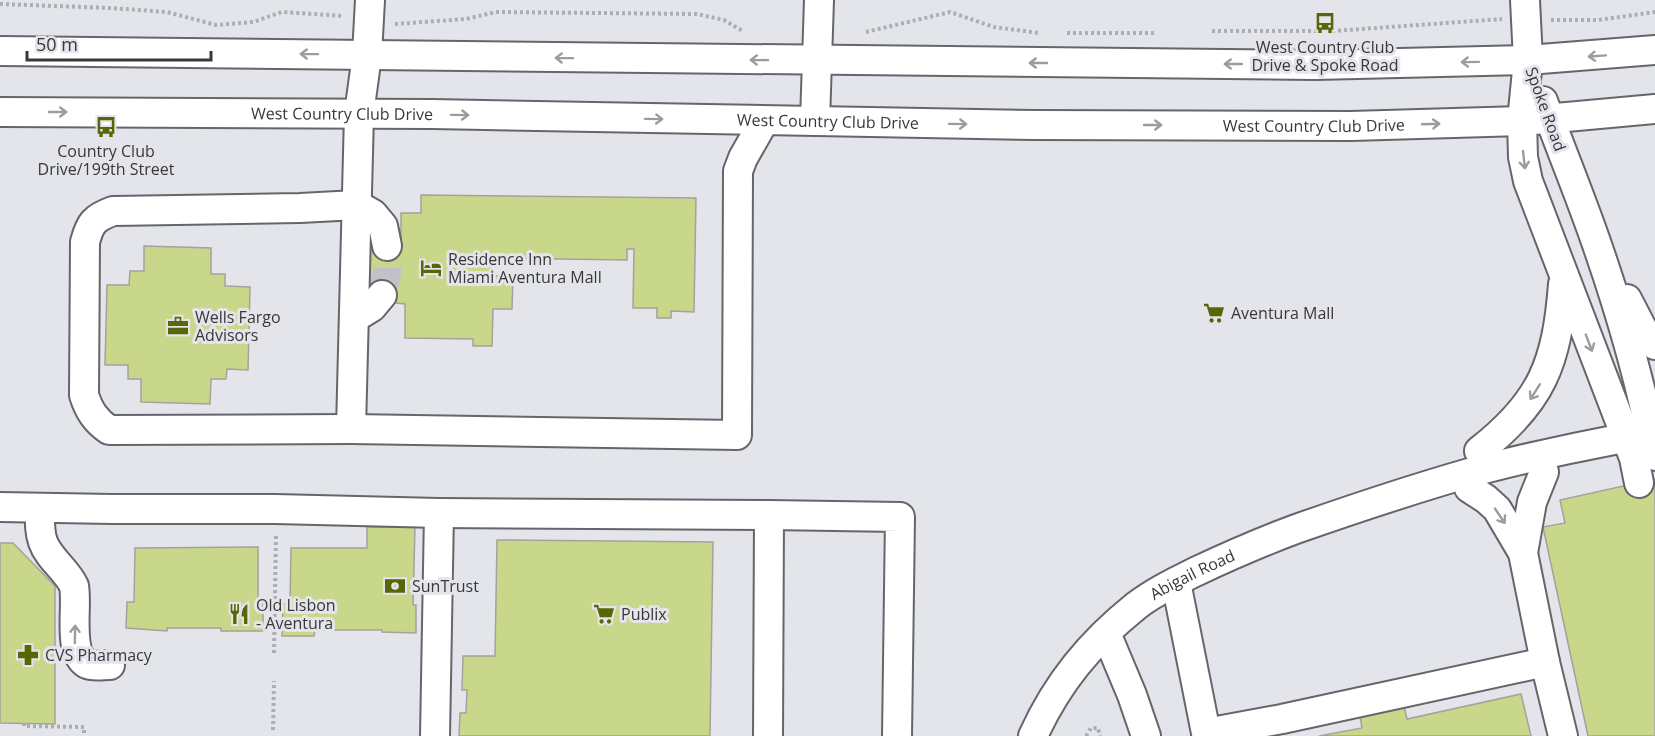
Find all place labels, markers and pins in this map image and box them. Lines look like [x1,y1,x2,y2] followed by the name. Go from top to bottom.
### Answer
[1313,11,1337,35] bus stop icon: West Country Club Drive & Spoke Road
[1251,36,1399,76] place label: West Country Club Drive & Spoke Road
[94,115,118,139] bus stop icon: Country Club Drive/199th Street
[38,140,175,180] place label: Country Club Drive/199th Street
[448,248,602,288] place label: Residence Inn Miami Aventura Mall
[419,256,443,280] hotel icon: Residence Inn Miami Aventura Mall
[1202,301,1226,325] supermarket icon: Aventura Mall
[1231,302,1334,324] place label: Aventura Mall
[195,306,281,346] place label: Wells Fargo Advisors
[166,314,190,338] office icon: Wells Fargo Advisors
[383,574,407,598] bank icon: SunTrust
[412,575,479,597] place label: SunTrust
[256,594,336,634] place label: Old Lisbon - Aventura
[227,602,251,626] restaurant icon: Old Lisbon - Aventura
[592,602,616,626] supermarket icon: Publix
[621,603,667,625] place label: Publix
[16,643,40,667] pharmacy icon: CVS Pharmacy
[45,644,153,666] place label: CVS Pharmacy

